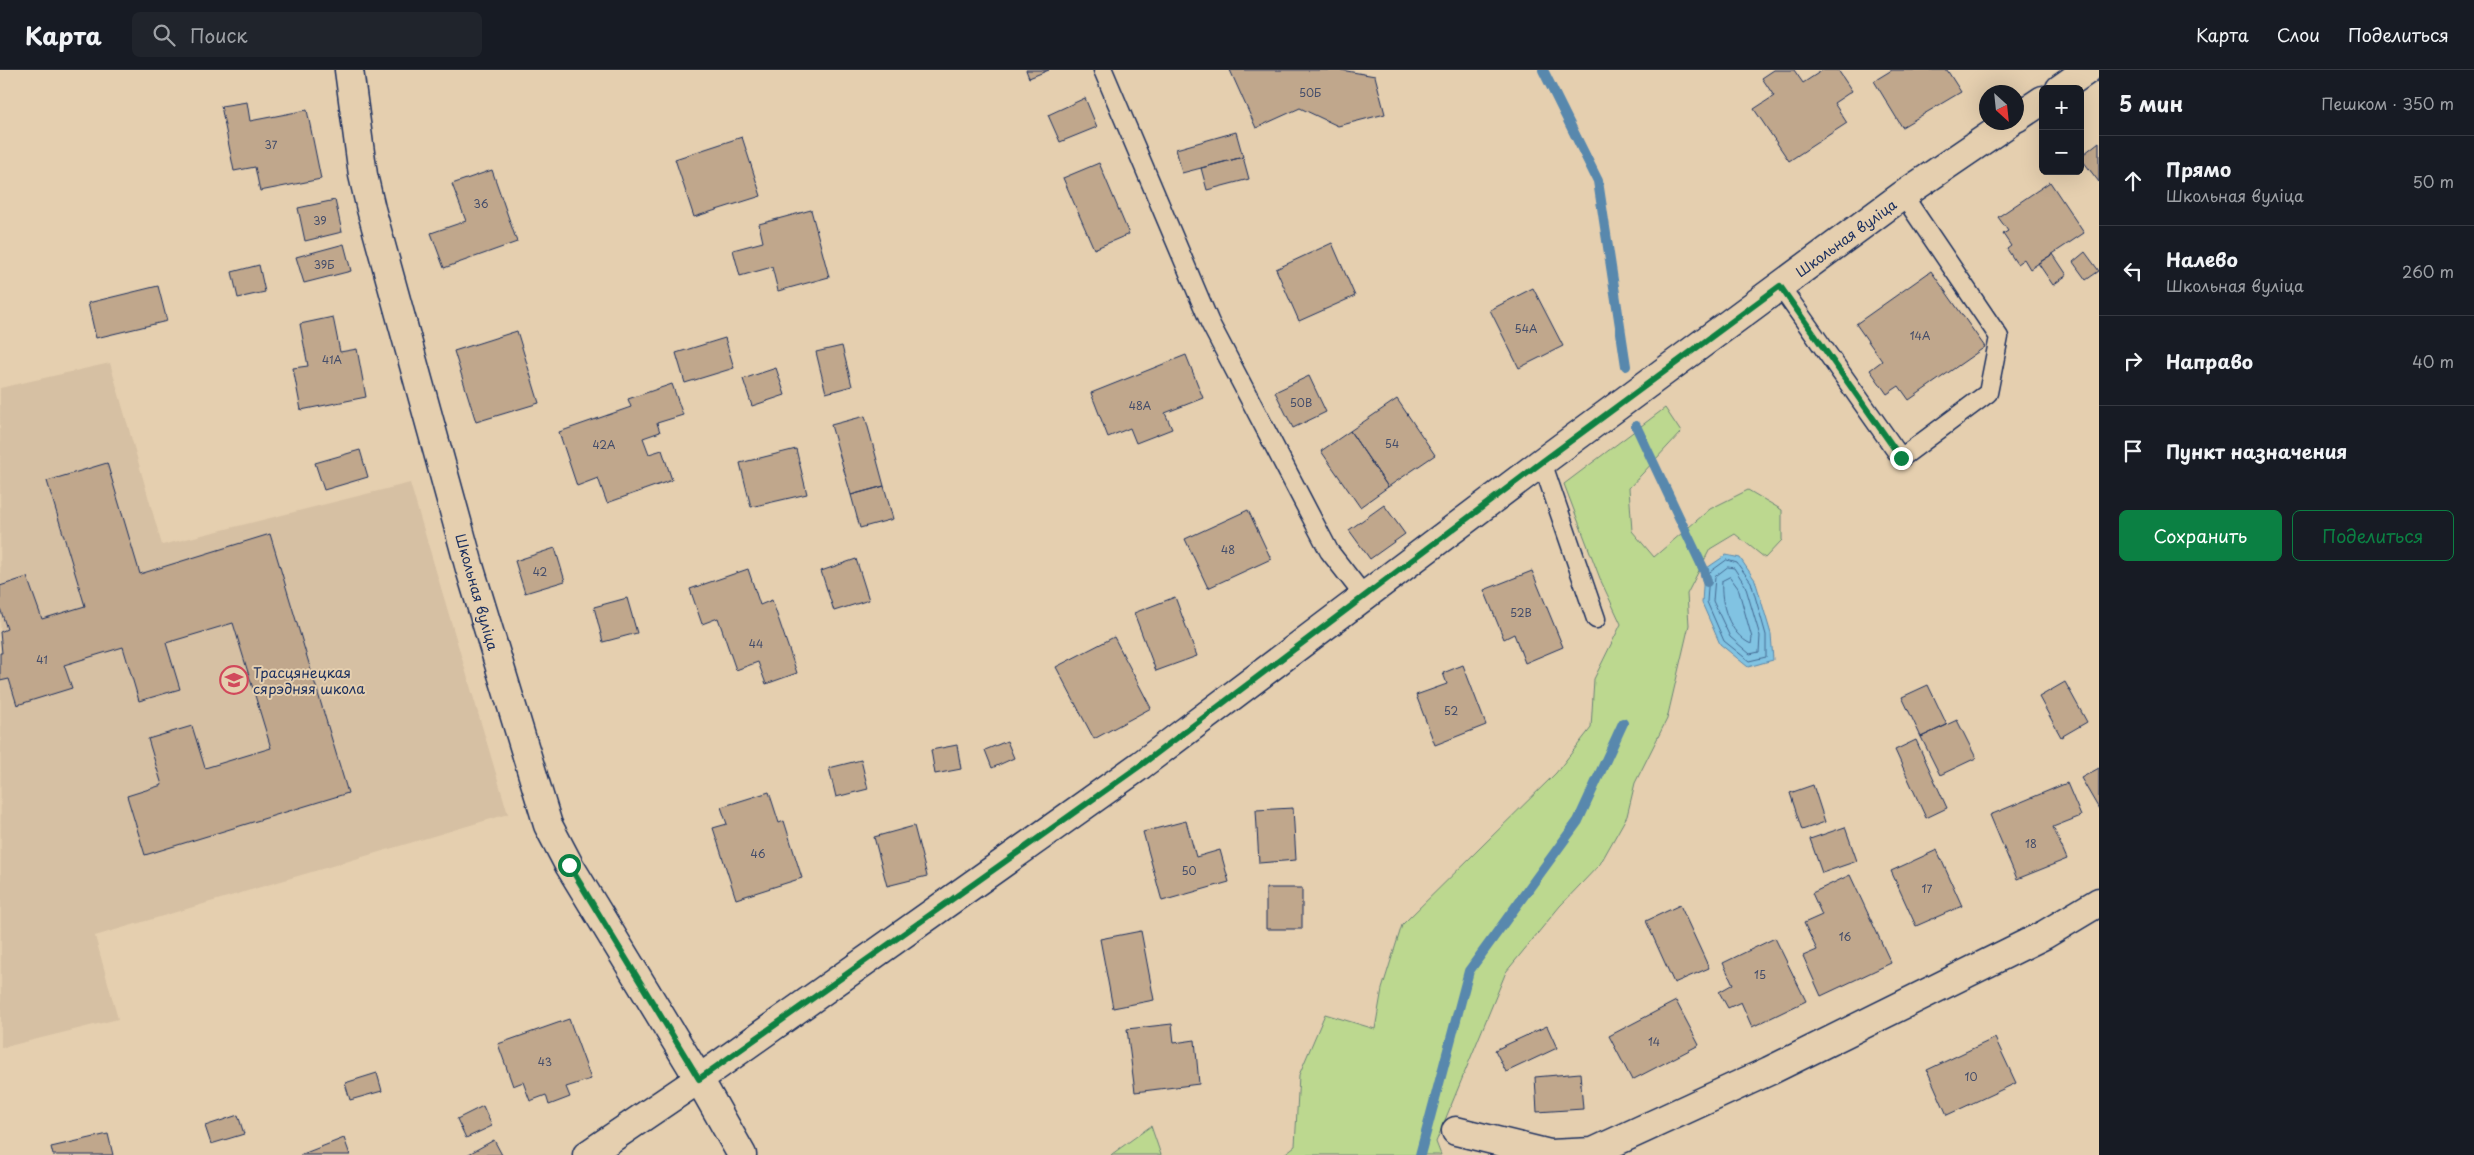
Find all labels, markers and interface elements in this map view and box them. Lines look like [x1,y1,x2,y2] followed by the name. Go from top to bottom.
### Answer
[132,12,482,57] search box
[25,17,102,53] text: Карта
[150,21,178,49] icon: search
[190,21,248,49] text: Поиск
[2196,21,2249,48] text: Карта
[2277,21,2320,48] text: Слои
[2348,21,2449,48] text: Поделиться
[1299,84,1321,101] house number: 50Б
[1979,85,2024,130] north arrow
[2039,85,2084,175] map controls
[2039,85,2084,130] button: +
[2119,87,2183,119] text: 5 мин
[2321,91,2454,115] text: Пешком · 350 m
[2039,130,2084,175] button: −
[265,136,278,153] house number: 37
[2166,155,2231,183] text: Прямо
[2119,167,2147,195] icon: ahead
[2413,169,2454,193] text: 50 m
[2166,183,2304,207] text: Школьная вуліца
[1791,194,1901,282] street label: Школьная вуліца
[474,195,489,212] house number: 36
[313,212,327,229] house number: 39
[2166,245,2238,273] text: Налево
[314,256,334,273] house number: 39Б
[2119,257,2147,285] icon: left
[2402,259,2454,283] text: 260 m
[2166,273,2304,297] text: Школьная вуліца
[1515,320,1538,337] house number: 54А
[1910,327,1931,344] house number: 14А
[2119,347,2147,375] icon: right
[2166,347,2253,375] text: Направо
[2412,349,2454,373] text: 40 m
[322,351,343,368] house number: 41А
[1290,394,1312,411] house number: 50В
[1129,397,1152,414] house number: 48А
[1385,435,1399,452] house number: 54
[592,436,616,453] house number: 42А
[2119,437,2147,465] icon: arrive
[2166,437,2347,465] text: Пункт назначения
[1890,447,1913,470] route end
[2119,510,2282,561] button: Сохранить
[2292,510,2454,561] button: Поделиться
[450,531,504,653] street label: Школьная вуліца
[1221,541,1235,558] house number: 48
[533,563,548,580] house number: 42
[1510,604,1532,621] house number: 52В
[749,635,763,652] house number: 44
[36,651,48,668] house number: 41
[253,662,365,699] place label: Трасцянецкая сярэдняя школа
[219,665,249,695] school or university icon: Трасцянецкая сярэдняя школа
[1444,702,1458,719] house number: 52
[2025,835,2037,852] house number: 18
[751,845,766,862] house number: 46
[558,854,581,877] route start
[1181,862,1197,879] house number: 50
[1922,880,1933,897] house number: 17
[1839,928,1852,945] house number: 16
[1754,966,1766,983] house number: 15
[1648,1033,1660,1050] house number: 14
[538,1053,552,1070] house number: 43
[1965,1068,1977,1085] house number: 10

